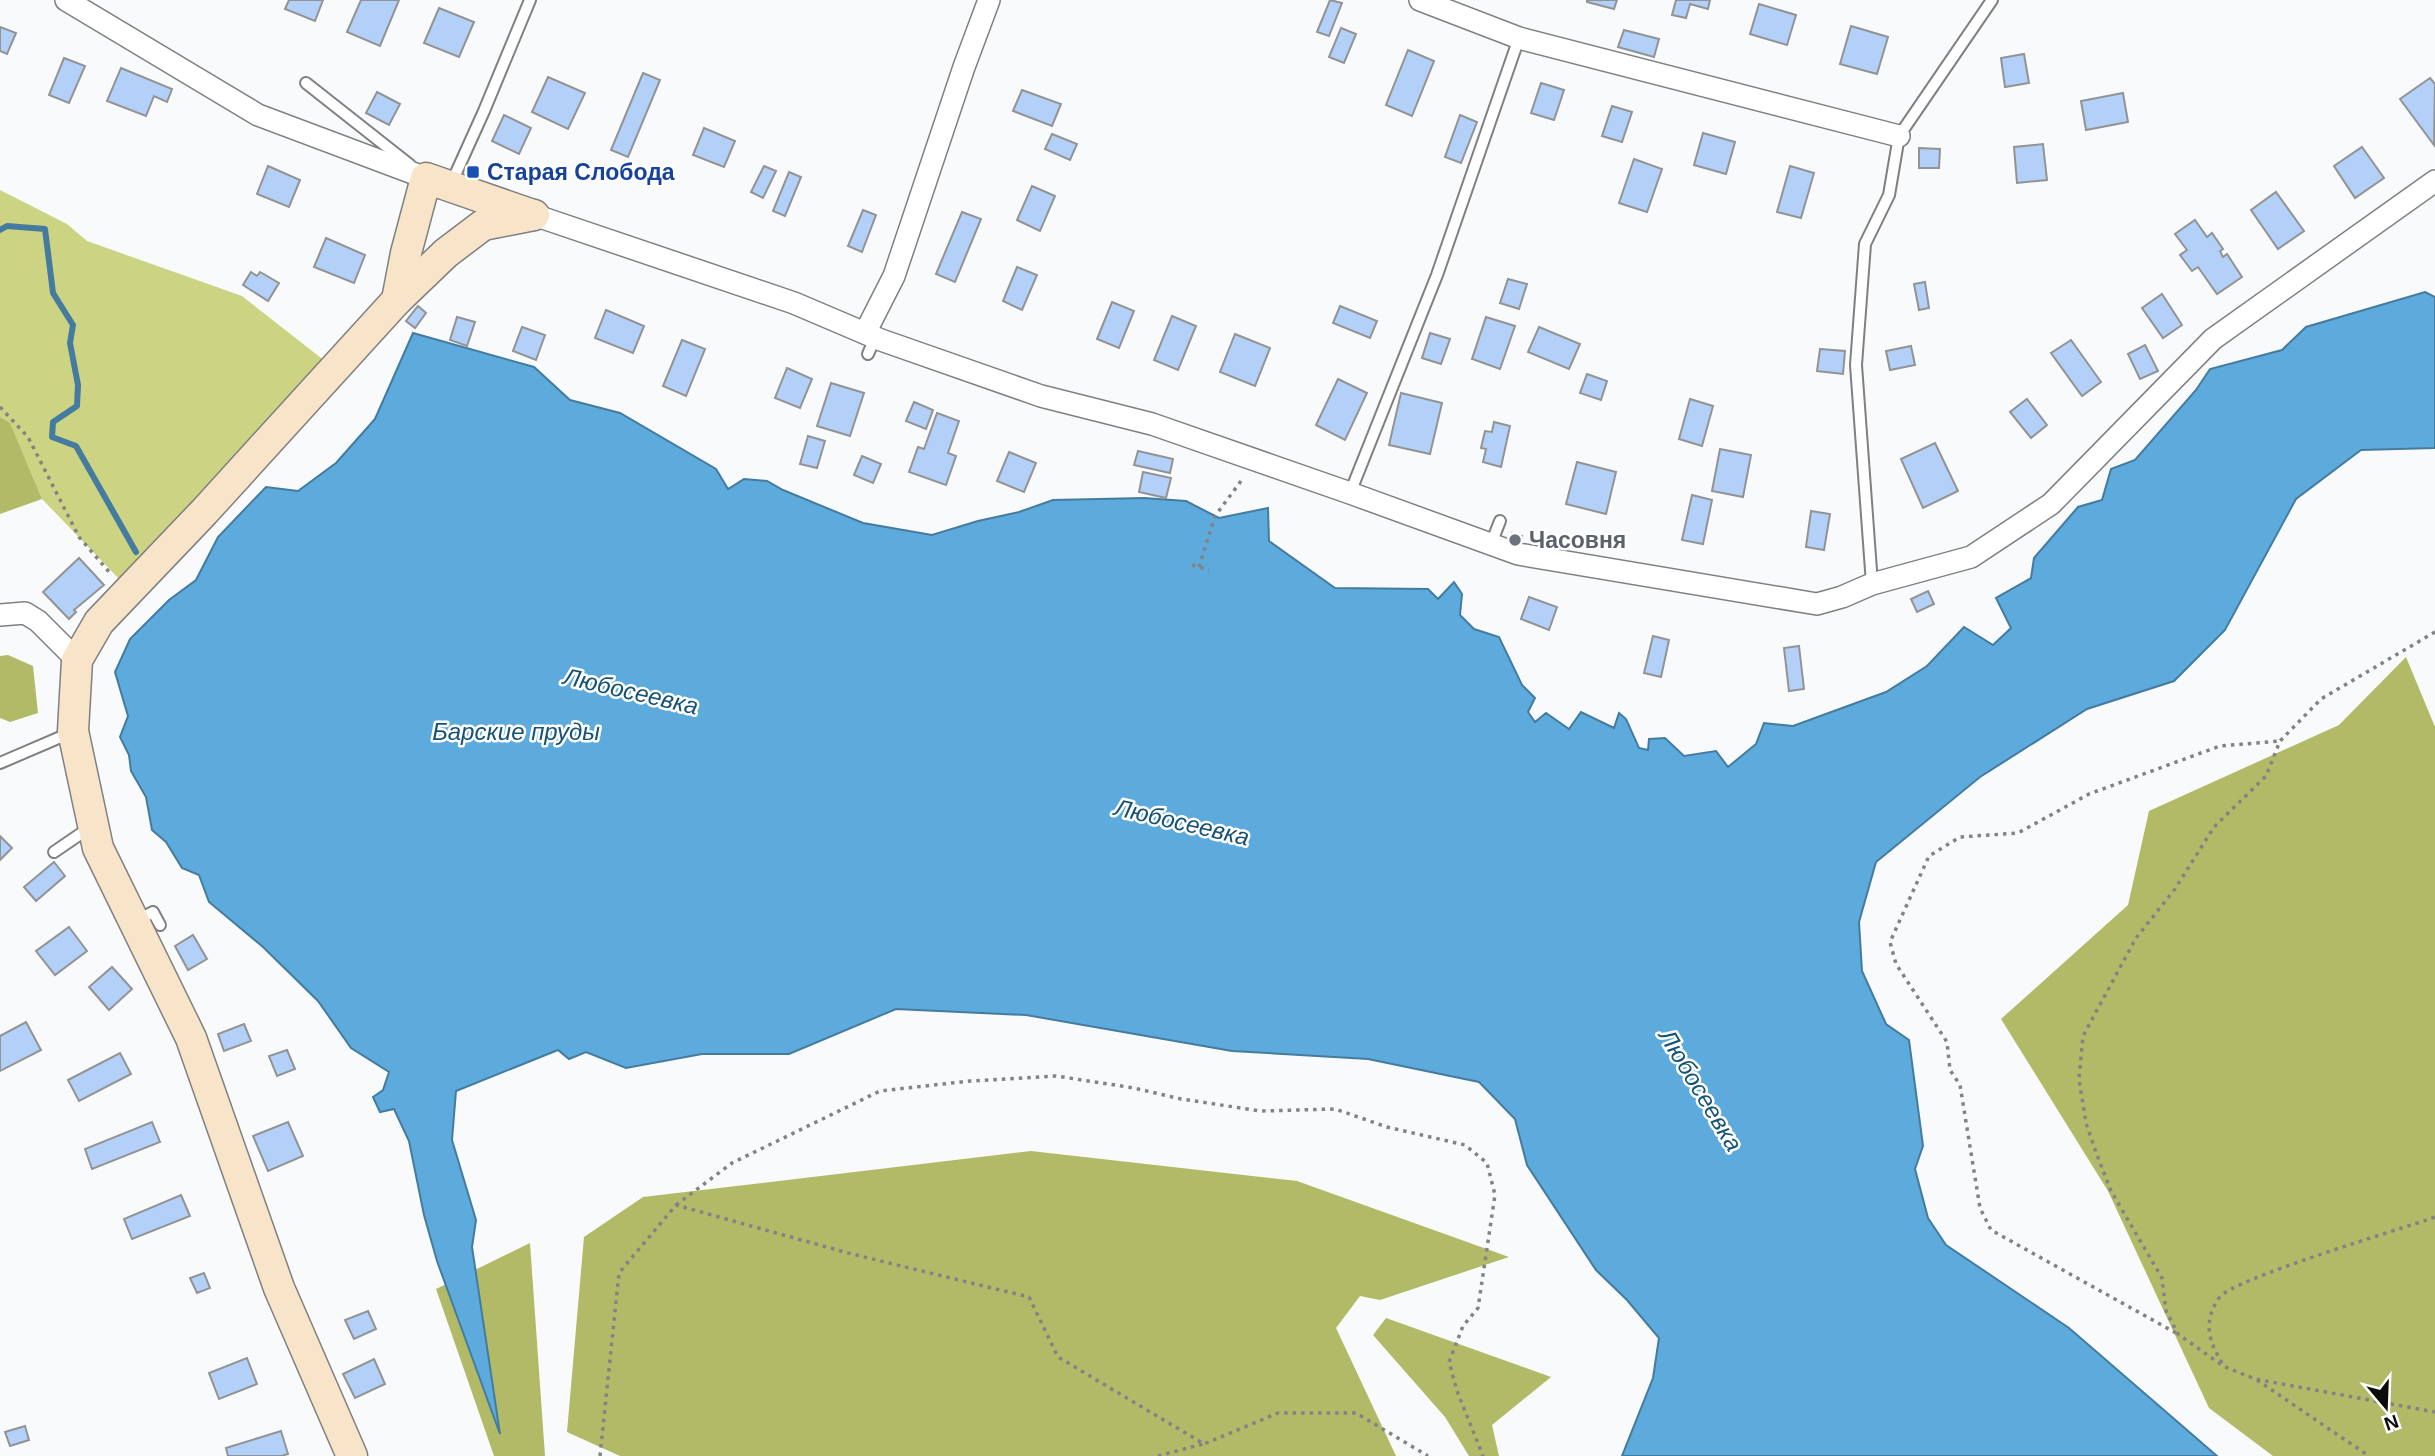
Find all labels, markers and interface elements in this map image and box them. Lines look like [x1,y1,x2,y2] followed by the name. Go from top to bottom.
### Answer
[487,159,675,185] place label: Старая Слобода
[465,164,481,180] marker: Старая Слобода
[1529,527,1626,553] place label: Часовня
[1507,532,1523,548] marker: Часовня
[559,662,701,720] water label: Любосеевка
[432,718,600,745] water label: Барские пруды
[1110,793,1252,851] water label: Любосеевка
[1653,1023,1748,1156] water label: Любосеевка
[2351,1372,2421,1442] north arrow
[2381,1410,2401,1435] text: N

